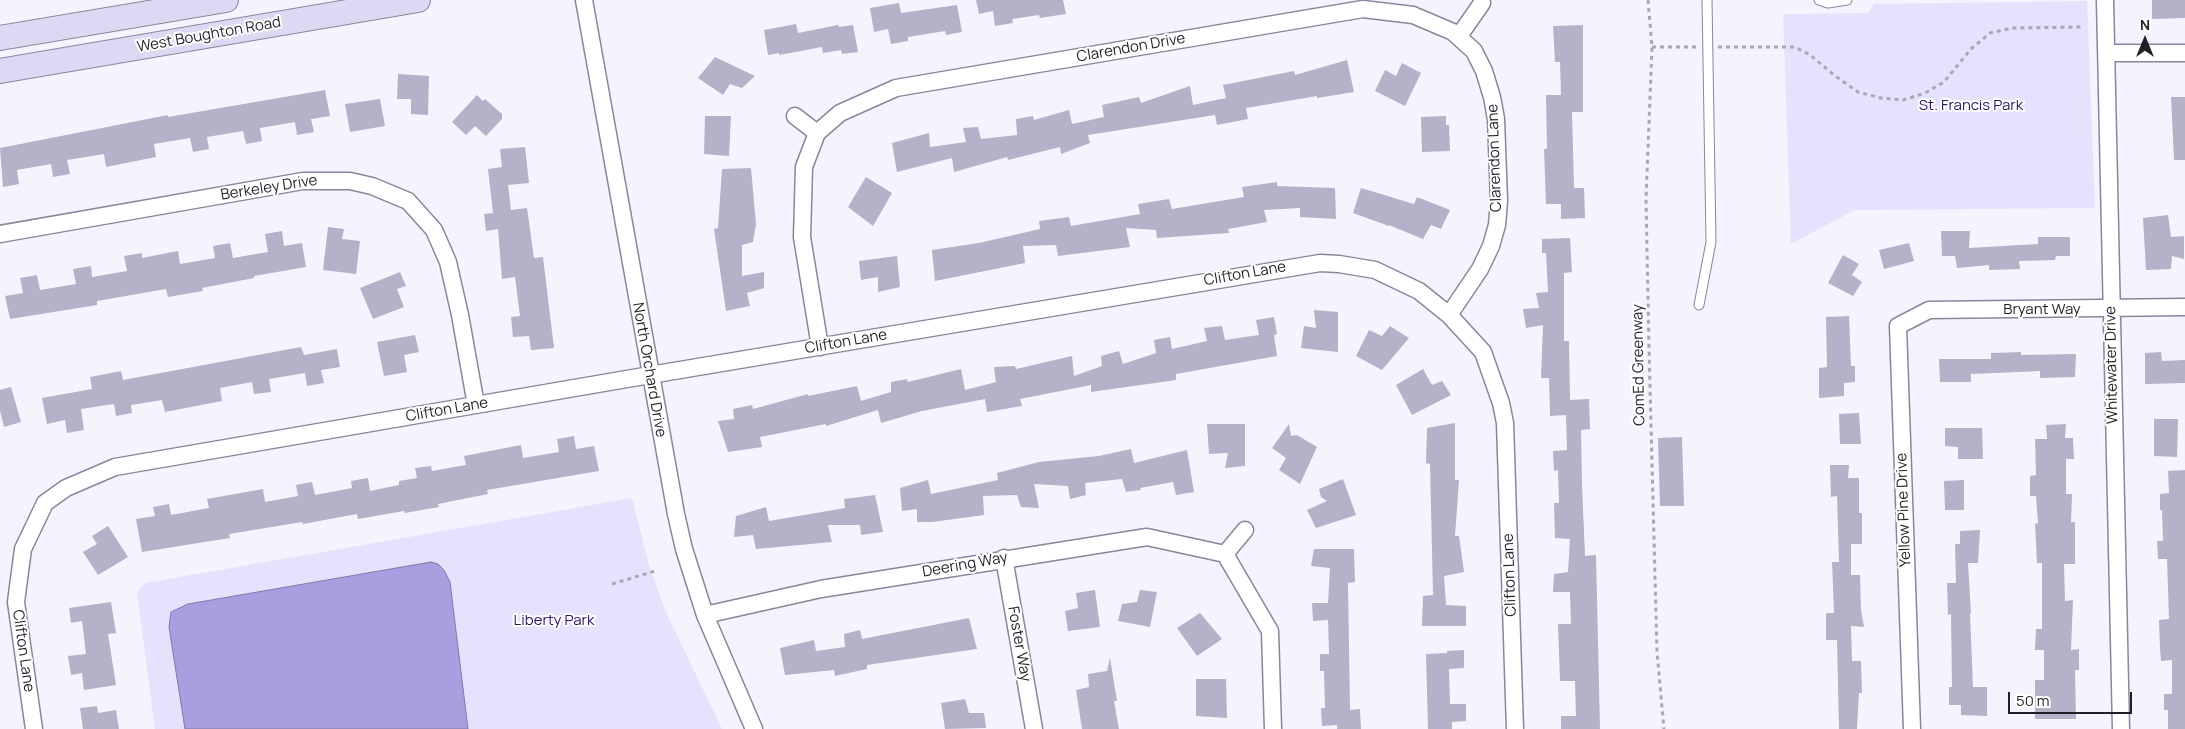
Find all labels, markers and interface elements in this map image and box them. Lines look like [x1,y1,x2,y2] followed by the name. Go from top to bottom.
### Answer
[136,13,282,57] street label: West Boughton Road
[2120,15,2170,65] north arrow
[2140,15,2150,34] text: N
[1075,30,1187,66] street label: Clarendon Drive
[1919,97,2023,115] park label: St. Francis Park
[1484,103,1506,213] street label: Clarendon Lane
[219,171,319,205] street label: Berkeley Drive
[1202,258,1288,290] street label: Clifton Lane
[628,301,670,439] street label: North Orchard Drive
[2003,301,2081,319] street label: Bryant Way
[1629,304,1649,426] street label: ComEd Greenway
[2102,306,2122,424] street label: Whitewater Drive
[803,326,889,358] street label: Clifton Lane
[404,394,490,426] street label: Clifton Lane
[1893,453,1915,567] street label: Yellow Pine Drive
[1500,533,1520,617] street label: Clifton Lane
[921,549,1009,581] street label: Deering Way
[1004,605,1034,683] street label: Foster Way
[8,609,38,693] street label: Clifton Lane
[514,612,594,630] park label: Liberty Park
[2010,682,2134,714] scale bar
[2016,690,2050,711] text: 50 m

